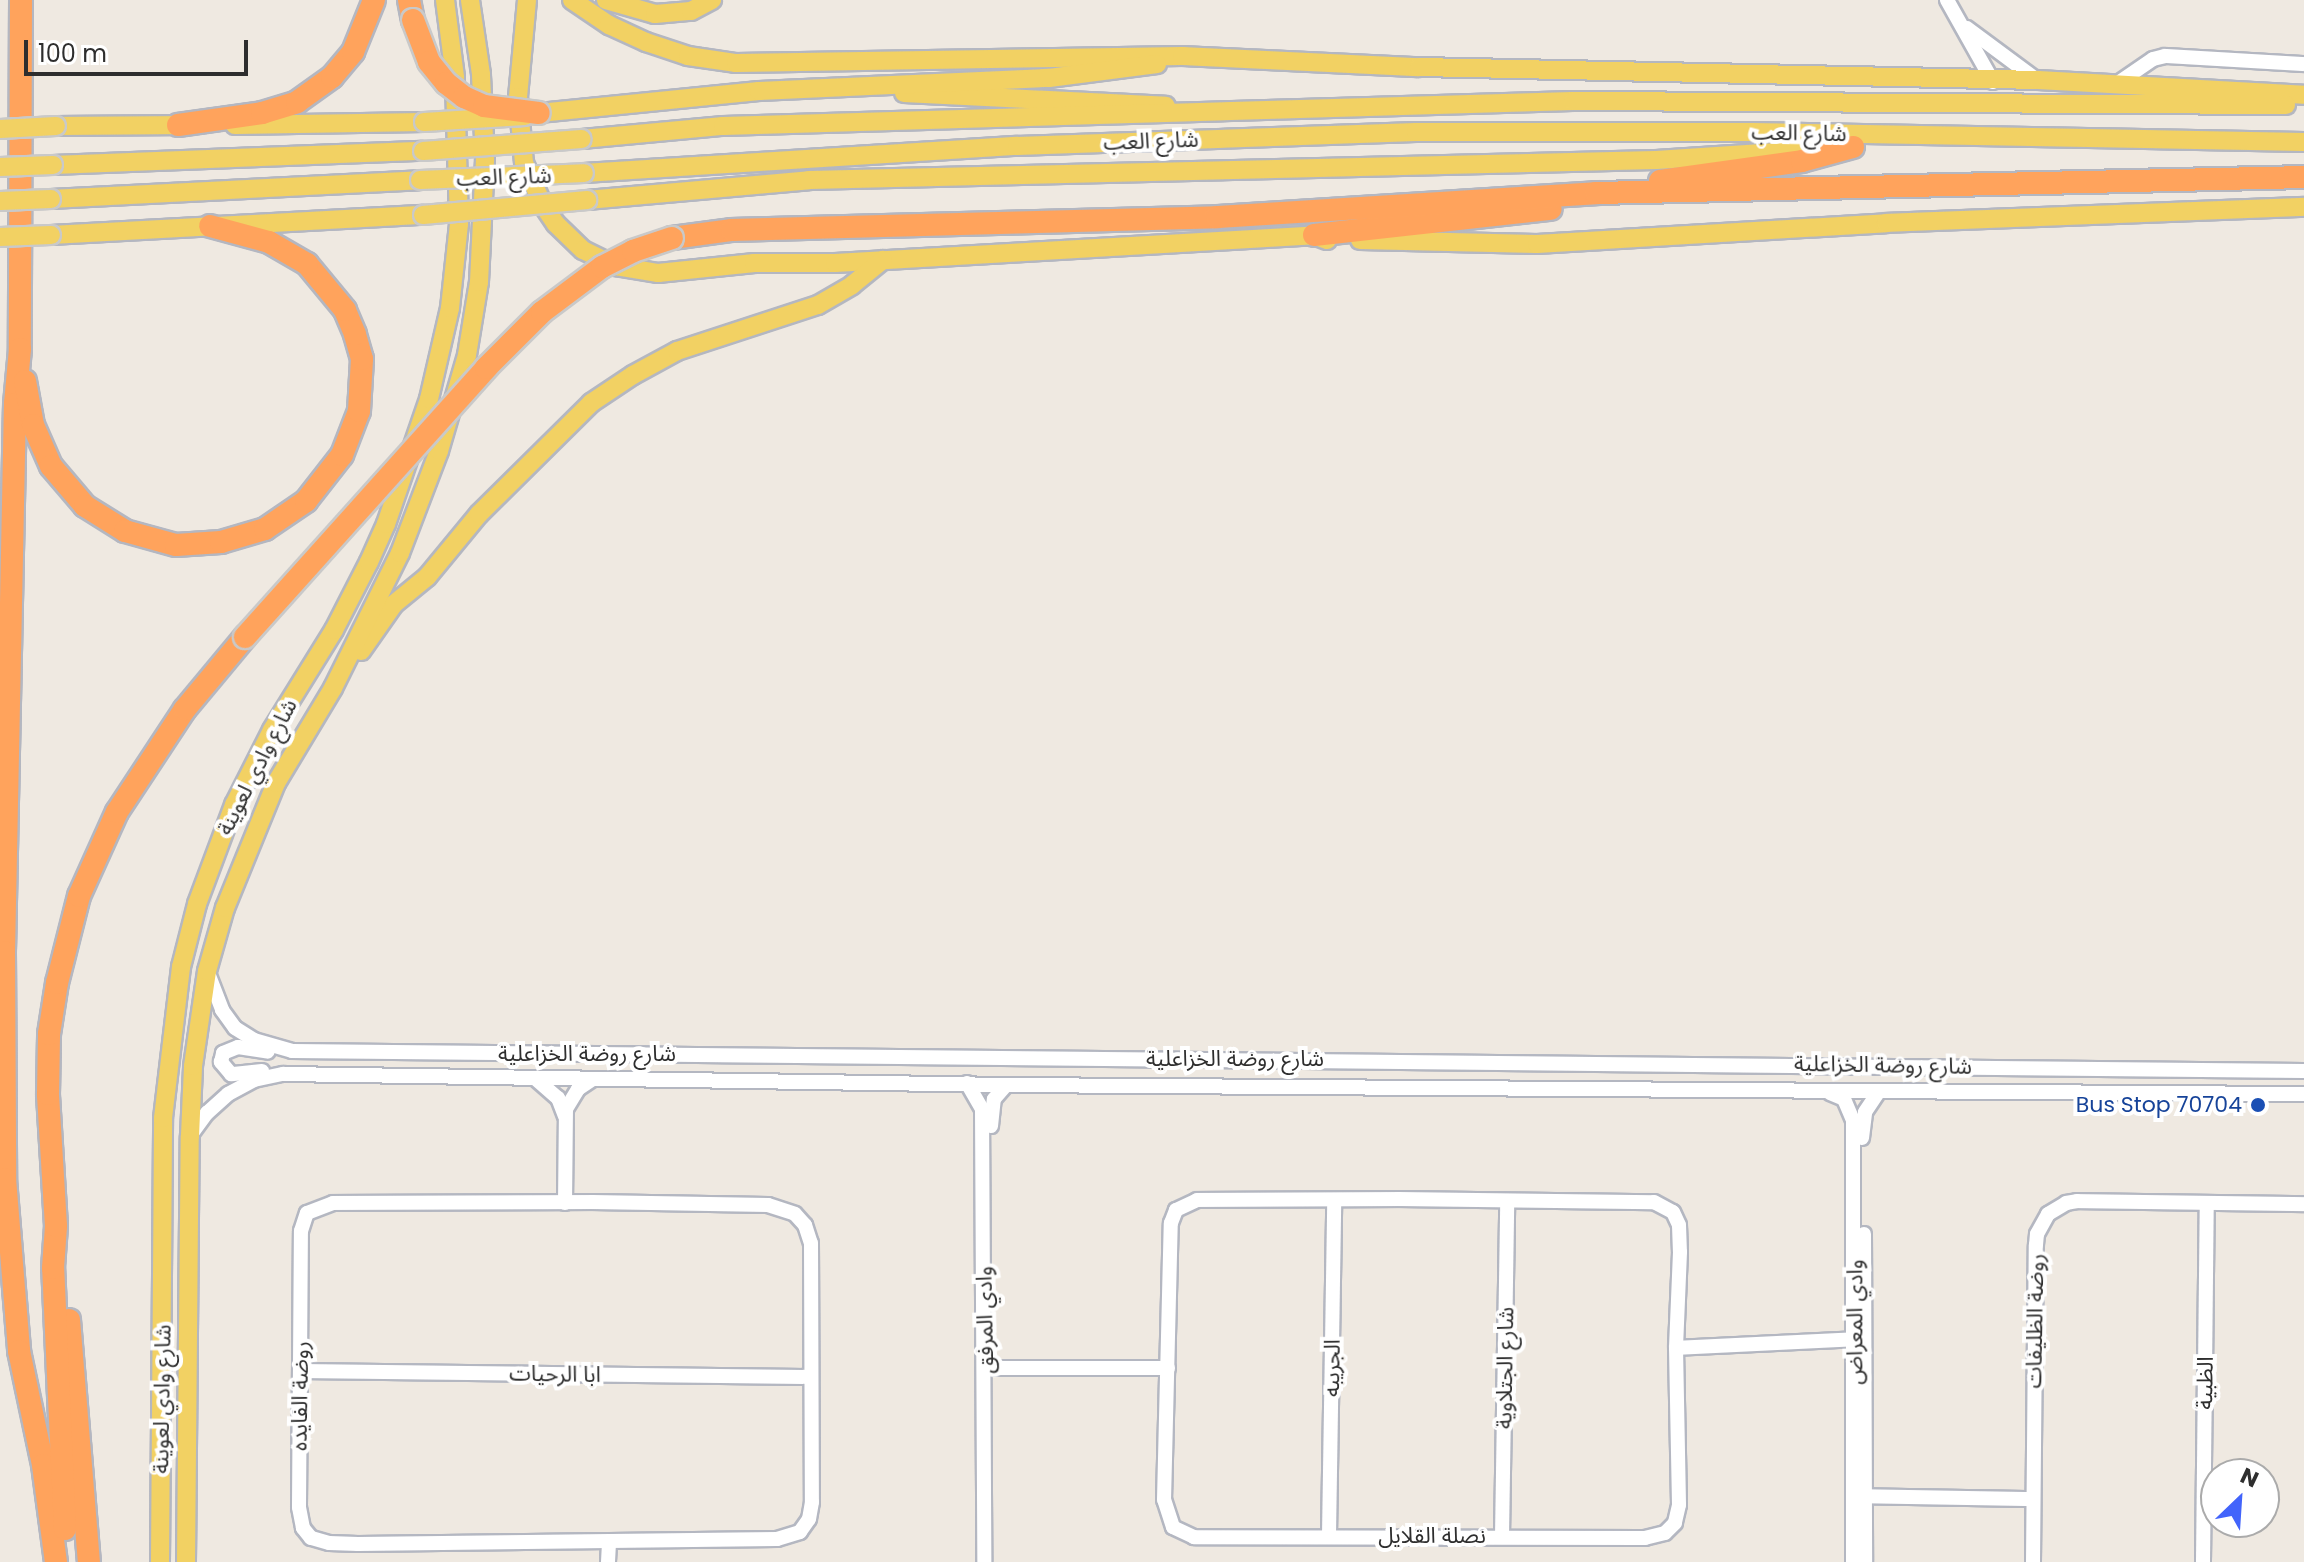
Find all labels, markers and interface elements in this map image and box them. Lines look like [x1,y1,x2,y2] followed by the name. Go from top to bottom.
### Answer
[28,24,252,74] scale bar
[38,37,107,70] text: 100 m
[1751,119,1847,147] street label: شارع العب
[1103,126,1199,156] street label: شارع العب
[456,162,552,192] street label: شارع العب
[211,694,303,840] street label: شارع وادي لعوينة
[498,1041,676,1067] street label: شارع روضة الخزاعلية
[1146,1046,1324,1072] street label: شارع روضة الخزاعلية
[1794,1050,1972,1080] street label: شارع روضة الخزاعلية
[2076,1092,2242,1118] place label: Bus Stop 70704
[2249,1096,2267,1114] marker: Bus Stop 70704
[2021,1253,2049,1389] street label: روضة الظليفات
[1842,1259,1868,1385] street label: وادي المعراض
[971,1266,999,1374] street label: وادي المرفق
[1491,1307,1519,1429] street label: شارع الجتلاوية
[147,1324,177,1474] street label: شارع وادي لعوينة
[1318,1339,1346,1397] street label: الجريبه
[286,1341,314,1451] street label: روضة الفايده
[2191,1356,2219,1410] street label: الظبية
[509,1360,601,1388] street label: ابا الرحيات
[2200,1458,2280,1538] north arrow
[2235,1460,2264,1495] text: N
[1378,1523,1486,1549] street label: نصلة القلايل

